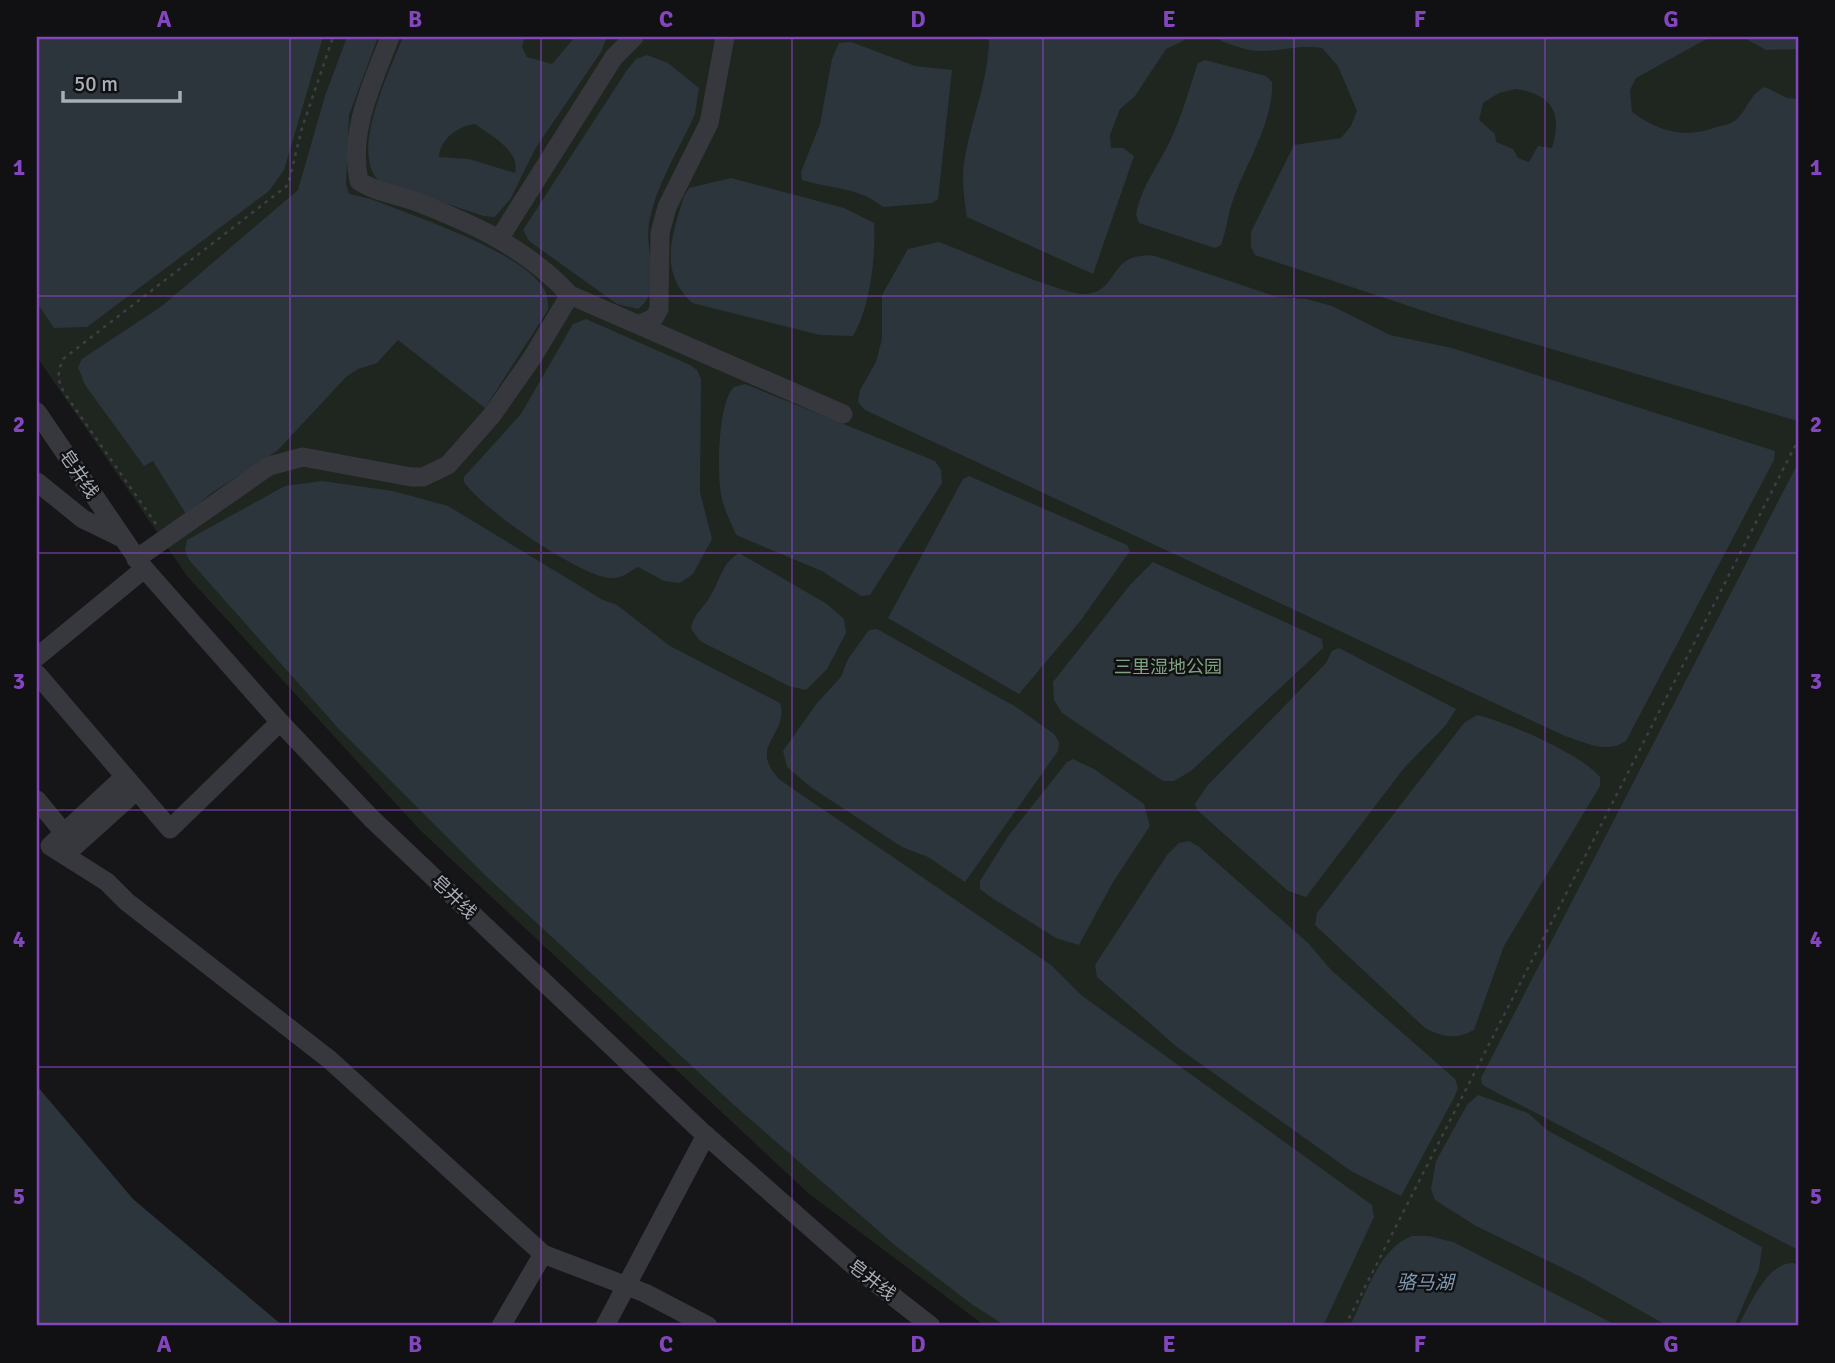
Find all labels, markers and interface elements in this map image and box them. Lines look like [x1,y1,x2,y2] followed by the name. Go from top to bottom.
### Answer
[157,5,172,34] text: A
[408,5,422,34] text: B
[659,5,673,34] text: C
[910,5,926,34] text: D
[1162,5,1176,34] text: E
[1414,5,1426,34] text: F
[1663,5,1679,34] text: G
[63,60,180,104] scale bar
[74,71,118,97] text: 50 m
[13,153,25,182] text: 1
[1810,153,1822,182] text: 1
[13,410,25,439] text: 2
[1810,410,1822,439] text: 2
[55,445,103,503] street label: 皂井线
[1114,656,1222,678] park label: 三里湿地公园
[13,667,25,696] text: 3
[1810,667,1822,696] text: 3
[427,870,481,924] street label: 皂井线
[13,925,25,954] text: 4
[1810,925,1822,954] text: 4
[13,1182,25,1211] text: 5
[1810,1182,1822,1211] text: 5
[844,1255,900,1305] street label: 皂井线
[1396,1271,1456,1295] water label: 骆马湖
[157,1330,172,1359] text: A
[408,1330,422,1359] text: B
[659,1330,673,1359] text: C
[910,1330,926,1359] text: D
[1162,1330,1176,1359] text: E
[1414,1330,1426,1359] text: F
[1663,1330,1679,1359] text: G

